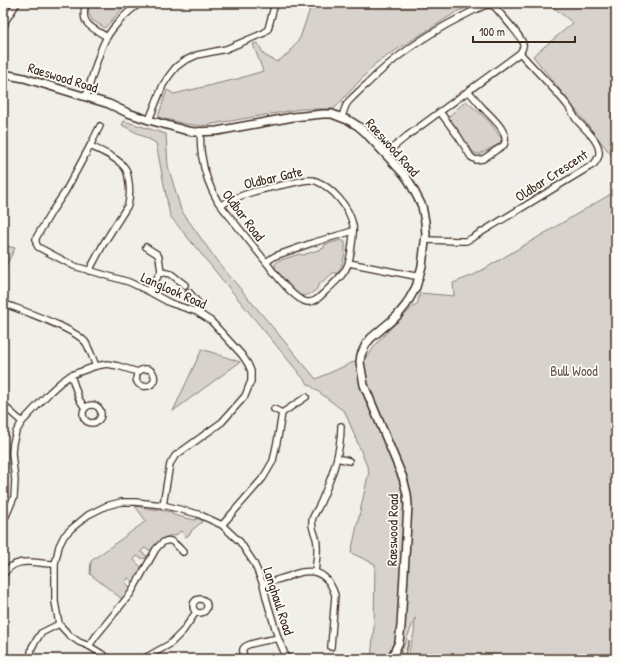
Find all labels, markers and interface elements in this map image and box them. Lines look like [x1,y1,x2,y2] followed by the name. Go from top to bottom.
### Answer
[473,18,575,44] scale bar
[479,23,505,40] text: 100 m
[26,57,101,97] street label: Raeswood Road
[362,114,425,181] street label: Raeswood Road
[511,144,591,206] street label: Oldbar Crescent
[242,161,305,193] street label: Oldbar Gate
[218,185,270,245] street label: Oldbar Road
[138,267,210,314] street label: Langlook Road
[550,361,598,380] park label: Bull Wood
[382,493,402,566] street label: Raeswood Road
[258,565,299,638] street label: Langhaul Road

